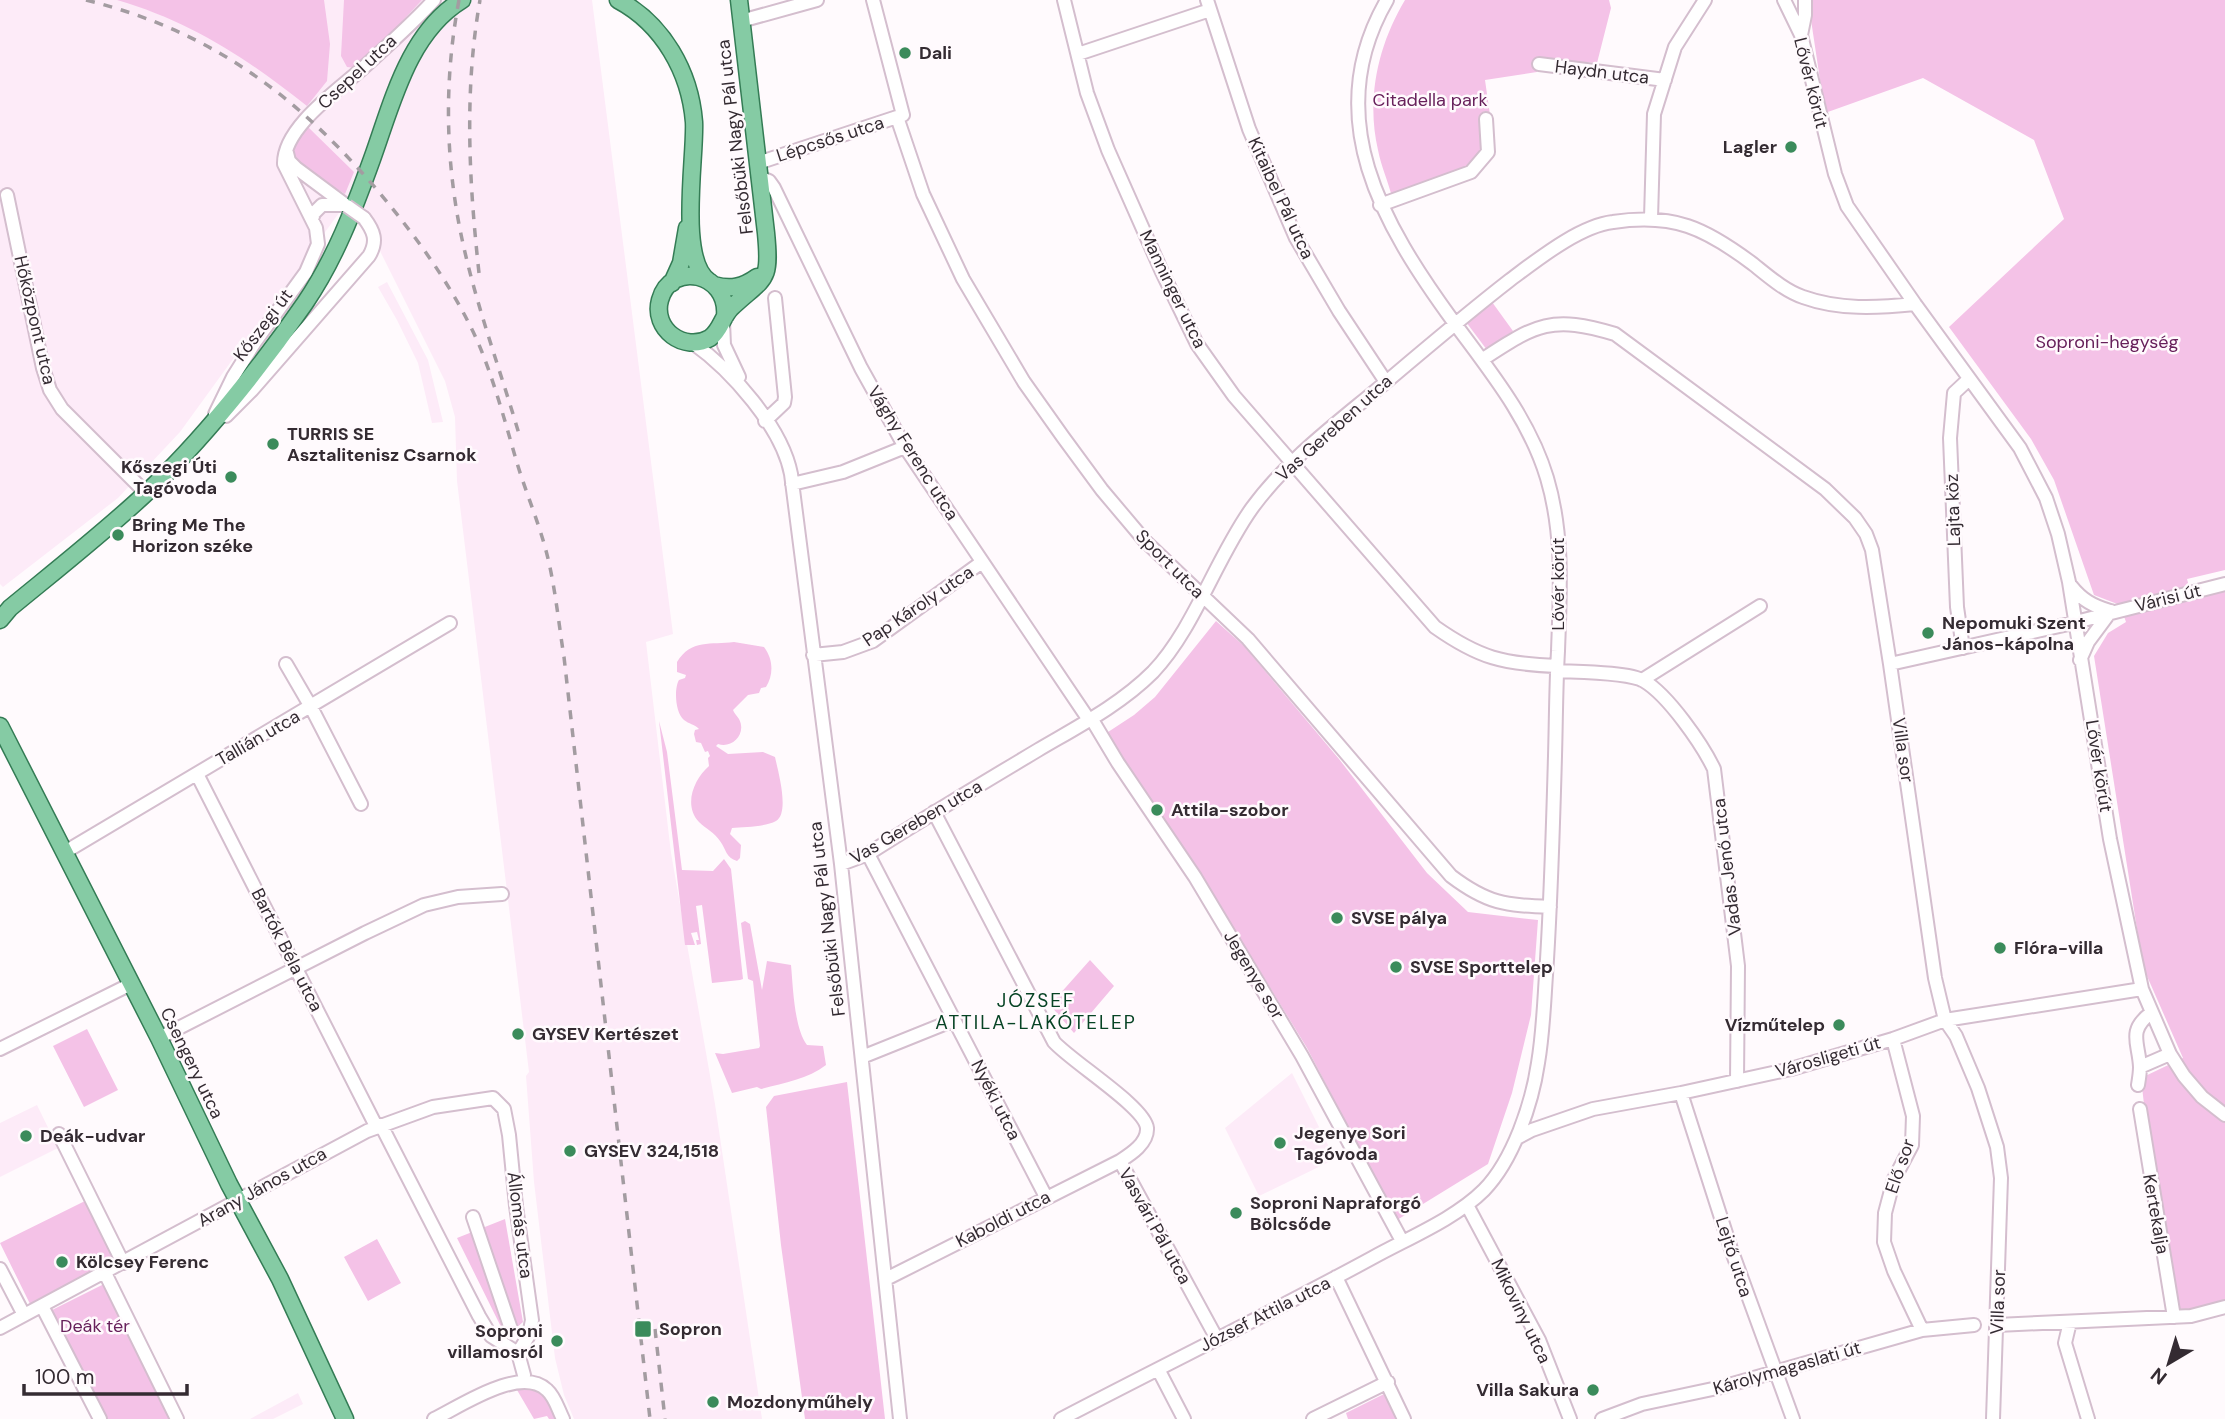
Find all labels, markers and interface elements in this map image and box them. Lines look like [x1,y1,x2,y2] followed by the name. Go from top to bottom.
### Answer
[312,29,402,115] street label: Csepel utca
[1788,35,1834,131] street label: Lővér körút
[711,38,759,236] street label: Felsőbüki Nagy Pál utca
[919,41,952,65] place label: Dali
[897,45,913,61] marker: Dali
[1554,54,1650,90] street label: Haydn utca
[1373,88,1487,112] park label: Citadella park
[773,110,887,168] street label: Lépcsős utca
[1242,133,1320,263] street label: Kitaibel Pál utca
[1723,135,1777,159] place label: Lagler
[1783,139,1799,155] marker: Lagler
[1134,226,1212,352] street label: Manninger utca
[9,253,61,387] street label: Hőközpont utca
[228,284,298,366] street label: Kőszegi út
[2035,330,2179,354] park label: Soproni-hegység
[1271,369,1397,487] street label: Vas Gereben utca
[862,381,964,525] street label: Vághy Ferenc utca
[287,422,477,467] place label: TURRIS SE Asztalitenisz Csarnok
[265,436,281,452] marker: TURRIS SE Asztalitenisz Csarnok
[121,455,217,500] place label: Kőszegi Úti Tagóvoda
[223,469,239,485] marker: Kőszegi Úti Tagóvoda
[1940,473,1966,547] street label: Lajta köz
[132,513,253,558] place label: Bring Me The Horizon széke
[1130,524,1210,604] street label: Sport utca
[110,527,126,543] marker: Bring Me The Horizon széke
[1546,537,1570,631] street label: Lővér körút
[858,560,978,652] street label: Pap Károly utca
[2132,578,2204,618] street label: Várisi út
[1942,611,2086,656] place label: Nepomuki Szent János-kápolna
[1920,625,1936,641] marker: Nepomuki Szent János-kápolna
[212,704,304,772] street label: Tallián utca
[1887,716,1919,784] street label: Villa sor
[2080,718,2118,814] street label: Lővér körút
[846,774,986,870] street label: Vas Gereben utca
[1707,797,1747,937] street label: Vadas Jenő utca
[1171,798,1289,822] place label: Attila-szobor
[1149,802,1165,818] marker: Attila-szobor
[803,820,851,1018] street label: Felsőbüki Nagy Pál utca
[246,884,328,1016] street label: Bartók Béla utca
[1351,906,1447,930] place label: SVSE pálya
[1329,910,1345,926] marker: SVSE pálya
[1218,926,1290,1024] street label: Jegenye sor
[2014,936,2103,960] place label: Flóra-villa
[1992,940,2008,956] marker: Flóra-villa
[1410,955,1553,979] place label: SVSE Sporttelep
[1388,959,1404,975] marker: SVSE Sporttelep
[935,988,1137,1035] district label: JÓZSEF ATTILA-LAKÓTELEP
[155,1003,229,1123] street label: Csengery utca
[1725,1013,1825,1037] place label: Vízműtelep
[1831,1017,1847,1033] marker: Vízműtelep
[532,1022,679,1046] place label: GYSEV Kertészet
[510,1026,526,1042] marker: GYSEV Kertészet
[1773,1031,1883,1083] street label: Városligeti út
[966,1056,1026,1144] street label: Nyéki utca
[1294,1121,1406,1166] place label: Jegenye Sori Tagóvoda
[40,1124,145,1148] place label: Deák-udvar
[18,1128,34,1144] marker: Deák-udvar
[1272,1135,1288,1151] marker: Jegenye Sori Tagóvoda
[1880,1135,1921,1196] street label: Elő sor
[584,1139,719,1163] place label: GYSEV 324,1518
[193,1142,331,1232] street label: Arany János utca
[562,1143,578,1159] marker: GYSEV 324,1518
[1113,1163,1197,1289] street label: Vasvári Pál utca
[502,1170,538,1280] street label: Állomás utca
[2137,1172,2175,1256] street label: Kertekalja
[951,1185,1055,1253] street label: Kaboldi utca
[1250,1191,1421,1236] place label: Soproni Napraforgó Bölcsőde
[1228,1205,1244,1221] marker: Soproni Napraforgó Bölcsőde
[1710,1214,1758,1300] street label: Lejtő utca
[76,1250,209,1274] place label: Kölcsey Ferenc
[54,1254,70,1270] marker: Kölcsey Ferenc
[1485,1255,1557,1367] street label: Mikoviny utca
[1985,1269,2011,1335] street label: Villa sor
[1196,1271,1334,1357] street label: József Attila utca
[60,1314,130,1338] park label: Deák tér
[659,1317,722,1341] place label: Sopron
[447,1319,543,1364] place label: Soproni villamosról
[633,1319,653,1339] marker: Sopron
[2134,1328,2204,1398] north arrow
[549,1333,565,1349] marker: Soproni villamosról
[1710,1335,1864,1401] street label: Károlymagaslati út
[24,1352,187,1396] scale bar
[2146,1362,2172,1390] text: N
[35,1363,95,1391] text: 100 m
[1476,1378,1579,1402] place label: Villa Sakura
[1585,1382,1601,1398] marker: Villa Sakura
[727,1390,873,1414] place label: Mozdonyműhely
[705,1394,721,1410] marker: Mozdonyműhely

